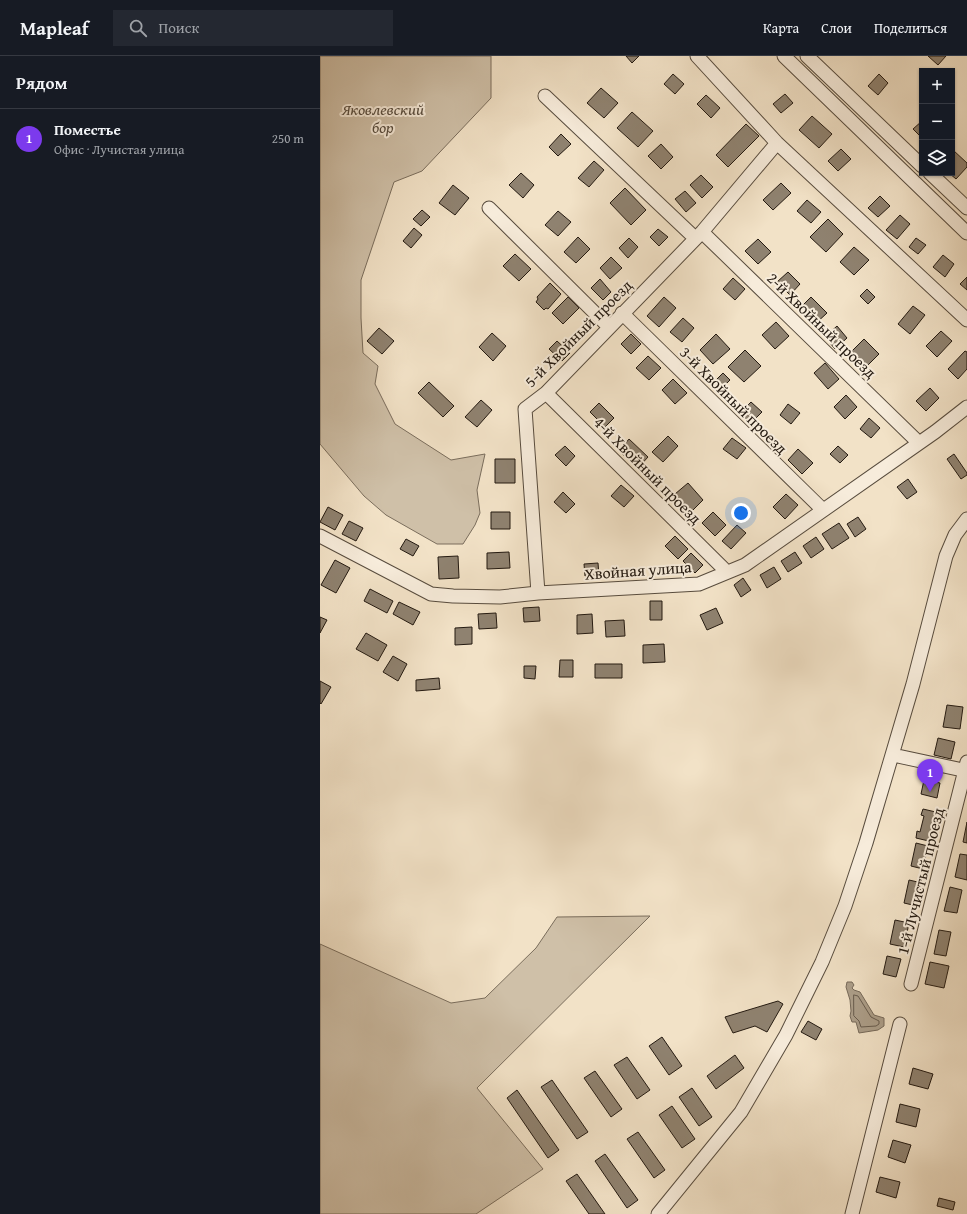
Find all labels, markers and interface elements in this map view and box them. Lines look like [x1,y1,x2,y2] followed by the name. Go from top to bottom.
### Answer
[113,10,393,46] search box
[20,14,89,42] text: Mapleaf
[127,17,149,39] icon: search
[159,17,199,38] text: Поиск
[763,18,799,38] text: Карта
[821,18,852,38] text: Слои
[874,18,947,38] text: Поделиться
[919,68,955,176] map controls
[919,68,955,104] button: +
[16,70,67,95] text: Рядом
[341,97,424,139] park label: Яковлевский бор
[919,104,955,140] button: −
[54,119,121,140] text: Поместье
[26,129,32,148] text: 1
[272,129,304,148] text: 250 m
[54,140,184,159] text: Офис · Лучистая улица
[919,140,955,176] button: layers
[762,266,882,384] street label: 2-й Хвойный проезд
[519,273,638,392] street label: 5-й Хвойный проезд
[675,341,794,460] street label: 3-й Хвойный проезд
[589,411,708,530] street label: 4-й Хвойный проезд
[731,503,751,523] your location
[584,554,693,586] street label: Хвойная улица
[917,759,943,792] pin: 1
[890,805,950,957] street label: 1-й Лучистый проезд

